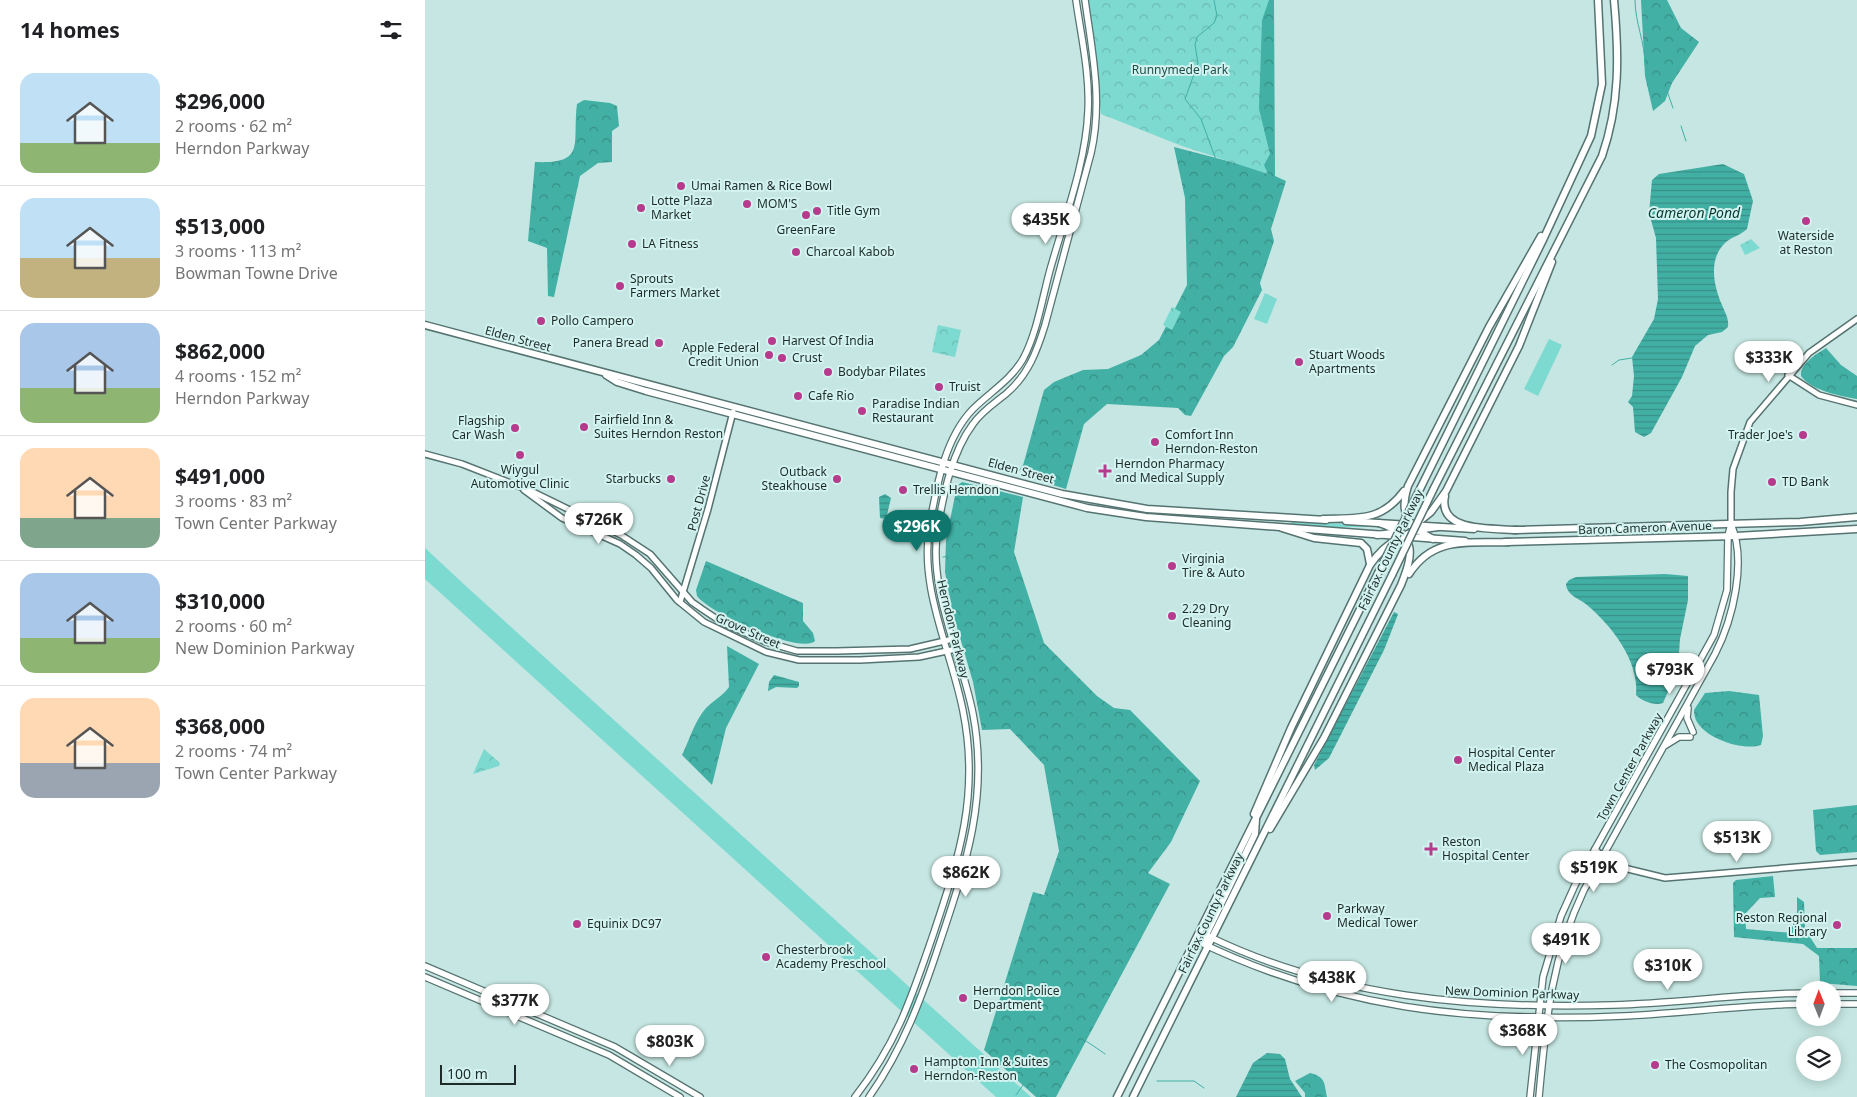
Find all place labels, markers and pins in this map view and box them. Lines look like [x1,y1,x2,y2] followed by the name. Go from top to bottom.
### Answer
[691,177,832,194] place label: Umai Ramen & Rice Bowl
[675,180,687,192] marker: Umai Ramen & Rice Bowl
[651,192,713,223] place label: Lotte Plaza Market
[757,195,798,212] place label: MOM'S
[741,198,753,210] marker: MOM'S
[635,202,647,214] marker: Lotte Plaza Market
[827,202,880,219] place label: Title Gym
[1011,202,1081,245] pin: $435K
[811,205,823,217] marker: Title Gym
[800,209,812,221] marker: GreenFare
[1800,215,1812,227] marker: Waterside at Reston
[777,221,836,238] place label: GreenFare
[1778,227,1835,258] place label: Waterside at Reston
[642,235,699,252] place label: LA Fitness
[626,238,638,250] marker: LA Fitness
[806,243,895,260] place label: Charcoal Kabob
[790,246,802,258] marker: Charcoal Kabob
[630,270,720,301] place label: Sprouts Farmers Market
[614,280,626,292] marker: Sprouts Farmers Market
[551,312,634,329] place label: Pollo Campero
[535,315,547,327] marker: Pollo Campero
[782,332,874,349] place label: Harvest Of India
[573,334,649,351] place label: Panera Bread
[766,335,778,347] marker: Harvest Of India
[653,337,665,349] marker: Panera Bread
[682,339,759,370] place label: Apple Federal Credit Union
[1734,340,1804,383] pin: $333K
[1309,346,1385,377] place label: Stuart Woods Apartments
[763,349,775,361] marker: Apple Federal Credit Union
[792,349,823,366] place label: Crust
[776,352,788,364] marker: Crust
[1293,356,1305,368] marker: Stuart Woods Apartments
[838,363,926,380] place label: Bodybar Pilates
[822,366,834,378] marker: Bodybar Pilates
[949,378,981,395] place label: Truist
[933,381,945,393] marker: Truist
[808,387,854,404] place label: Cafe Rio
[792,390,804,402] marker: Cafe Rio
[872,395,960,426] place label: Paradise Indian Restaurant
[856,405,868,417] marker: Paradise Indian Restaurant
[594,411,723,442] place label: Fairfield Inn & Suites Herndon Reston
[452,412,505,443] place label: Flagship Car Wash
[578,421,590,433] marker: Fairfield Inn & Suites Herndon Reston
[509,422,521,434] marker: Flagship Car Wash
[1165,426,1258,457] place label: Comfort Inn Herndon-Reston
[1728,426,1793,443] place label: Trader Joe's
[1797,429,1809,441] marker: Trader Joe's
[1149,436,1161,448] marker: Comfort Inn Herndon-Reston
[514,449,526,461] marker: Wiygul Automotive Clinic
[1115,455,1225,486] place label: Herndon Pharmacy and Medical Supply
[471,461,570,492] place label: Wiygul Automotive Clinic
[762,463,828,494] place label: Outback Steakhouse
[1099,465,1111,477] marker: Herndon Pharmacy and Medical Supply
[606,470,661,487] place label: Starbucks
[665,473,677,485] marker: Starbucks
[831,473,843,485] marker: Outback Steakhouse
[1782,473,1830,490] place label: TD Bank
[1766,476,1778,488] marker: TD Bank
[913,481,999,498] place label: Trellis Herndon
[897,484,909,496] marker: Trellis Herndon
[564,502,634,545] pin: $726K
[882,510,952,552] pin: $296K
[1182,550,1245,581] place label: Virginia Tire & Auto
[1166,560,1178,572] marker: Virginia Tire & Auto
[1182,600,1232,631] place label: 2.29 Dry Cleaning
[1166,610,1178,622] marker: 2.29 Dry Cleaning
[1635,652,1705,695] pin: $793K
[1468,744,1556,775] place label: Hospital Center Medical Plaza
[1452,754,1464,766] marker: Hospital Center Medical Plaza
[1702,820,1772,863] pin: $513K
[1442,833,1530,864] place label: Reston Hospital Center
[1424,842,1438,856] marker: Reston Hospital Center
[1559,850,1629,893] pin: $519K
[931,856,1001,898] pin: $862K
[1337,900,1418,931] place label: Parkway Medical Tower
[1736,909,1828,940] place label: Reston Regional Library
[1321,910,1333,922] marker: Parkway Medical Tower
[587,915,662,932] place label: Equinix DC97
[571,918,583,930] marker: Equinix DC97
[1831,919,1843,931] marker: Reston Regional Library
[1531,922,1601,965] pin: $491K
[776,941,886,972] place label: Chesterbrook Academy Preschool
[1633,948,1703,991] pin: $310K
[760,951,772,963] marker: Chesterbrook Academy Preschool
[1297,960,1367,1003] pin: $438K
[973,982,1060,1013] place label: Herndon Police Department
[480,984,550,1026] pin: $377K
[957,992,969,1004] marker: Herndon Police Department
[1488,1014,1558,1056] pin: $368K
[635,1024,705,1067] pin: $803K
[924,1053,1048,1084] place label: Hampton Inn & Suites Herndon-Reston
[1665,1056,1767,1073] place label: The Cosmopolitan
[1649,1059,1661,1071] marker: The Cosmopolitan
[908,1063,920,1075] marker: Hampton Inn & Suites Herndon-Reston

